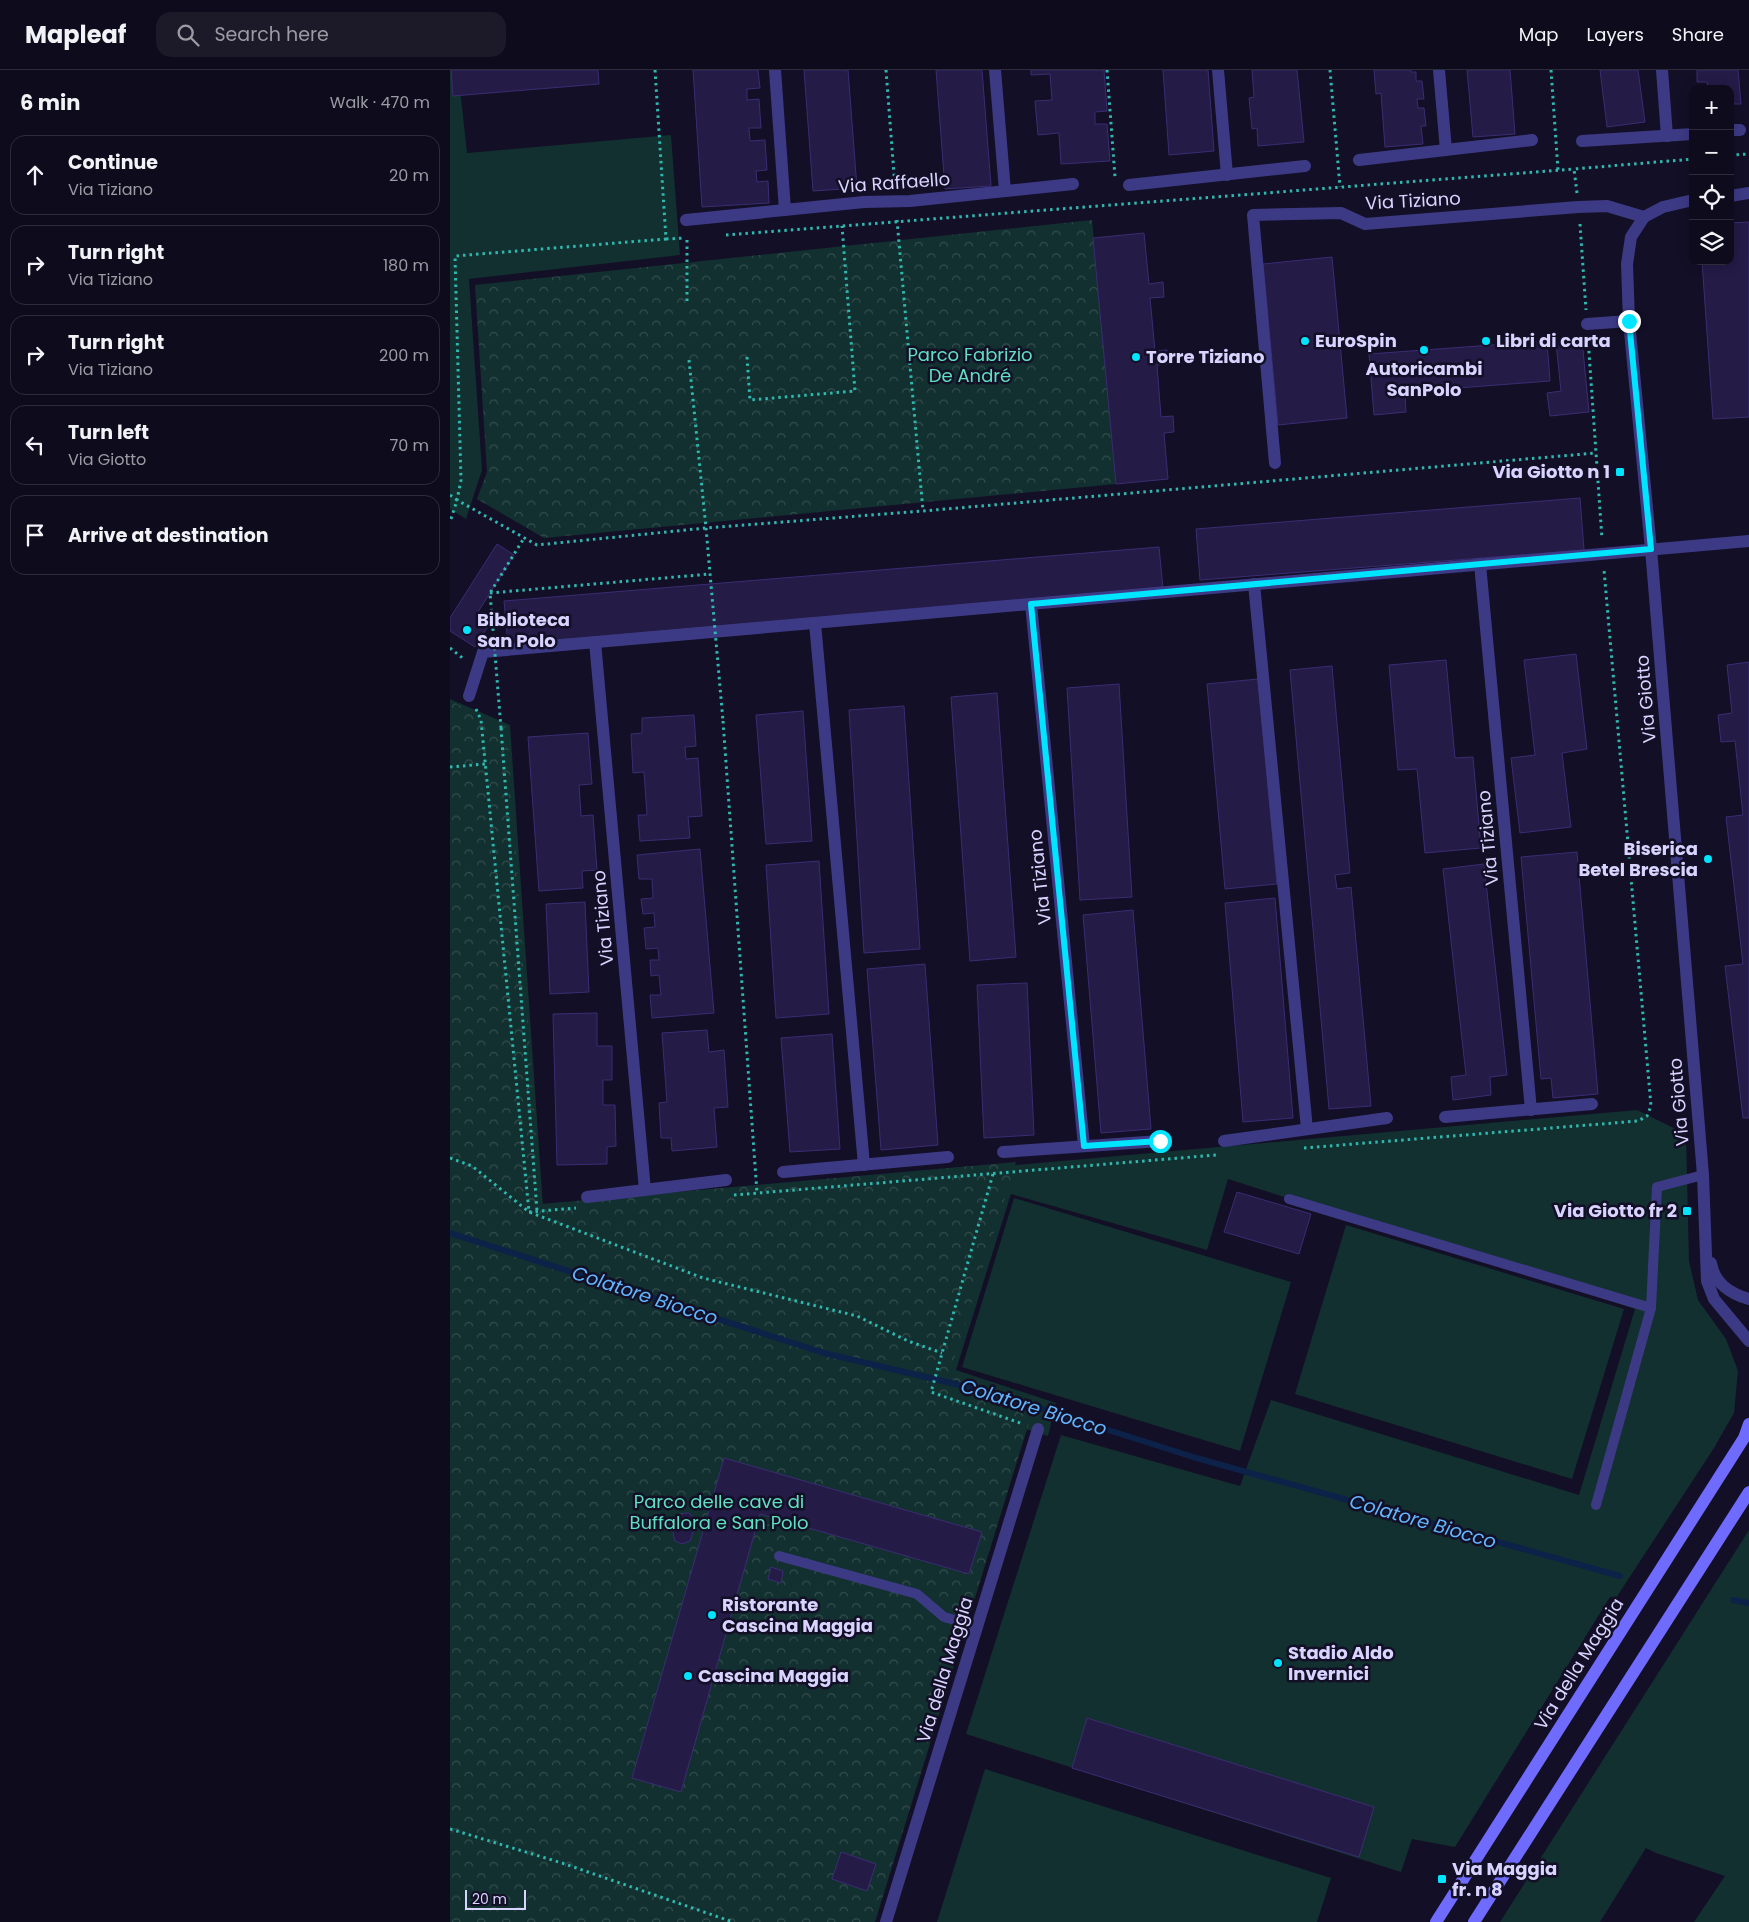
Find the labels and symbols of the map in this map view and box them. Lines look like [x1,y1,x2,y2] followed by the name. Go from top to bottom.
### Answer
[837,166,951,199] street label: Via Raffaello
[1365,186,1461,215] street label: Via Tiziano
[1618,310,1641,333] route end
[1315,328,1397,353] place label: EuroSpin
[1496,328,1611,353] place label: Libri di carta
[1299,335,1311,347] marker: EuroSpin
[1480,335,1492,347] marker: Libri di carta
[907,342,1033,388] park label: Parco Fabrizio De André
[1146,344,1264,369] place label: Torre Tiziano
[1418,344,1430,356] marker: Autoricambi SanPolo
[1130,351,1142,363] marker: Torre Tiziano
[1366,356,1482,402] place label: Autoricambi SanPolo
[1492,459,1610,484] place label: Via Giotto n 1
[1614,466,1626,478] marker: Via Giotto n 1
[477,607,570,653] place label: Biblioteca San Polo
[461,624,473,636] marker: Biblioteca San Polo
[1629,654,1662,744] street label: Via Giotto
[1471,789,1504,887] street label: Via Tiziano
[1022,828,1057,926] street label: Via Tiziano
[1578,836,1698,882] place label: Biserica Betel Brescia
[1702,853,1714,865] marker: Biserica Betel Brescia
[586,869,619,967] street label: Via Tiziano
[1662,1057,1695,1147] street label: Via Giotto
[1149,1130,1172,1153] route start
[1554,1198,1677,1223] place label: Via Giotto fr 2
[1681,1205,1693,1217] marker: Via Giotto fr 2
[569,1259,721,1332] water label: Colatore Biocco
[957,1372,1110,1443] water label: Colatore Biocco
[1346,1488,1499,1555] water label: Colatore Biocco
[629,1489,809,1535] park label: Parco delle cave di Buffalora e San Polo
[722,1592,873,1638] place label: Ristorante Cascina Maggia
[1528,1593,1629,1735] street label: Via della Maggia
[910,1594,979,1746] street label: Via della Maggia
[706,1609,718,1621] marker: Ristorante Cascina Maggia
[1288,1640,1394,1686] place label: Stadio Aldo Invernici
[1272,1657,1284,1669] marker: Stadio Aldo Invernici
[698,1663,849,1688] place label: Cascina Maggia
[682,1670,694,1682] marker: Cascina Maggia
[1452,1856,1557,1902] place label: Via Maggia fr. n 8
[1436,1873,1448,1885] marker: Via Maggia fr. n 8
[465,1887,526,1910] scale bar

